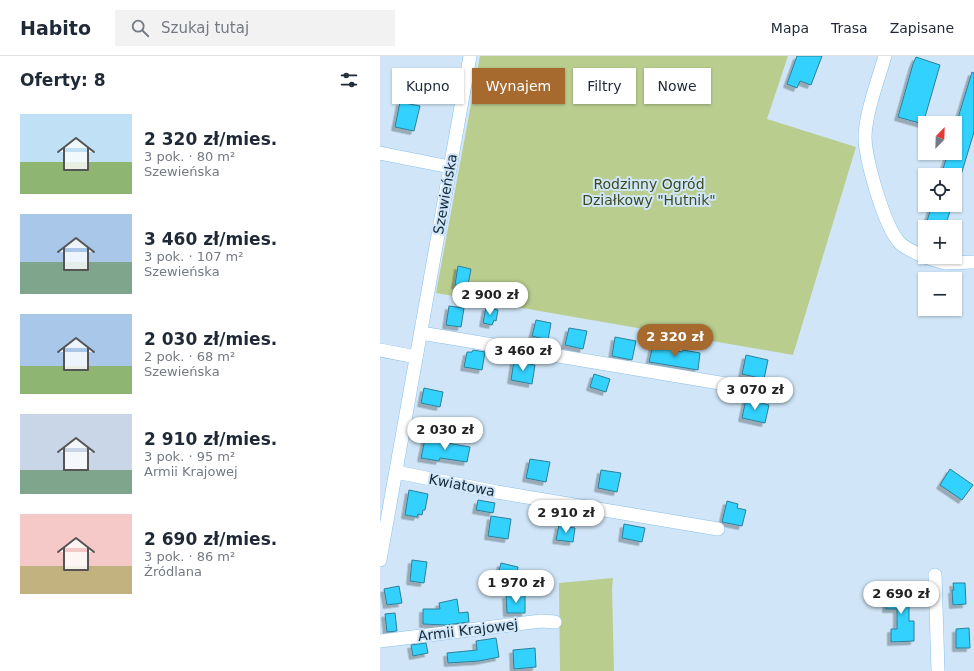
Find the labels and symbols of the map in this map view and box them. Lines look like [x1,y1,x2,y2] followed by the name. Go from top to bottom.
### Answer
[918,116,962,160] north arrow
[430,153,460,235] street label: Szewieńska
[582,176,716,208] park label: Rodzinny Ogród Działkowy "Hutnik"
[449,282,531,316] pin: 2 900 zł
[634,324,716,358] pin: 2 320 zł
[482,338,564,372] pin: 3 460 zł
[714,377,796,411] pin: 3 070 zł
[404,417,486,451] pin: 2 030 zł
[427,471,497,499] street label: Kwiatowa
[525,500,607,534] pin: 2 910 zł
[475,570,557,604] pin: 1 970 zł
[860,581,942,615] pin: 2 690 zł
[417,616,519,644] street label: Armii Krajowej

